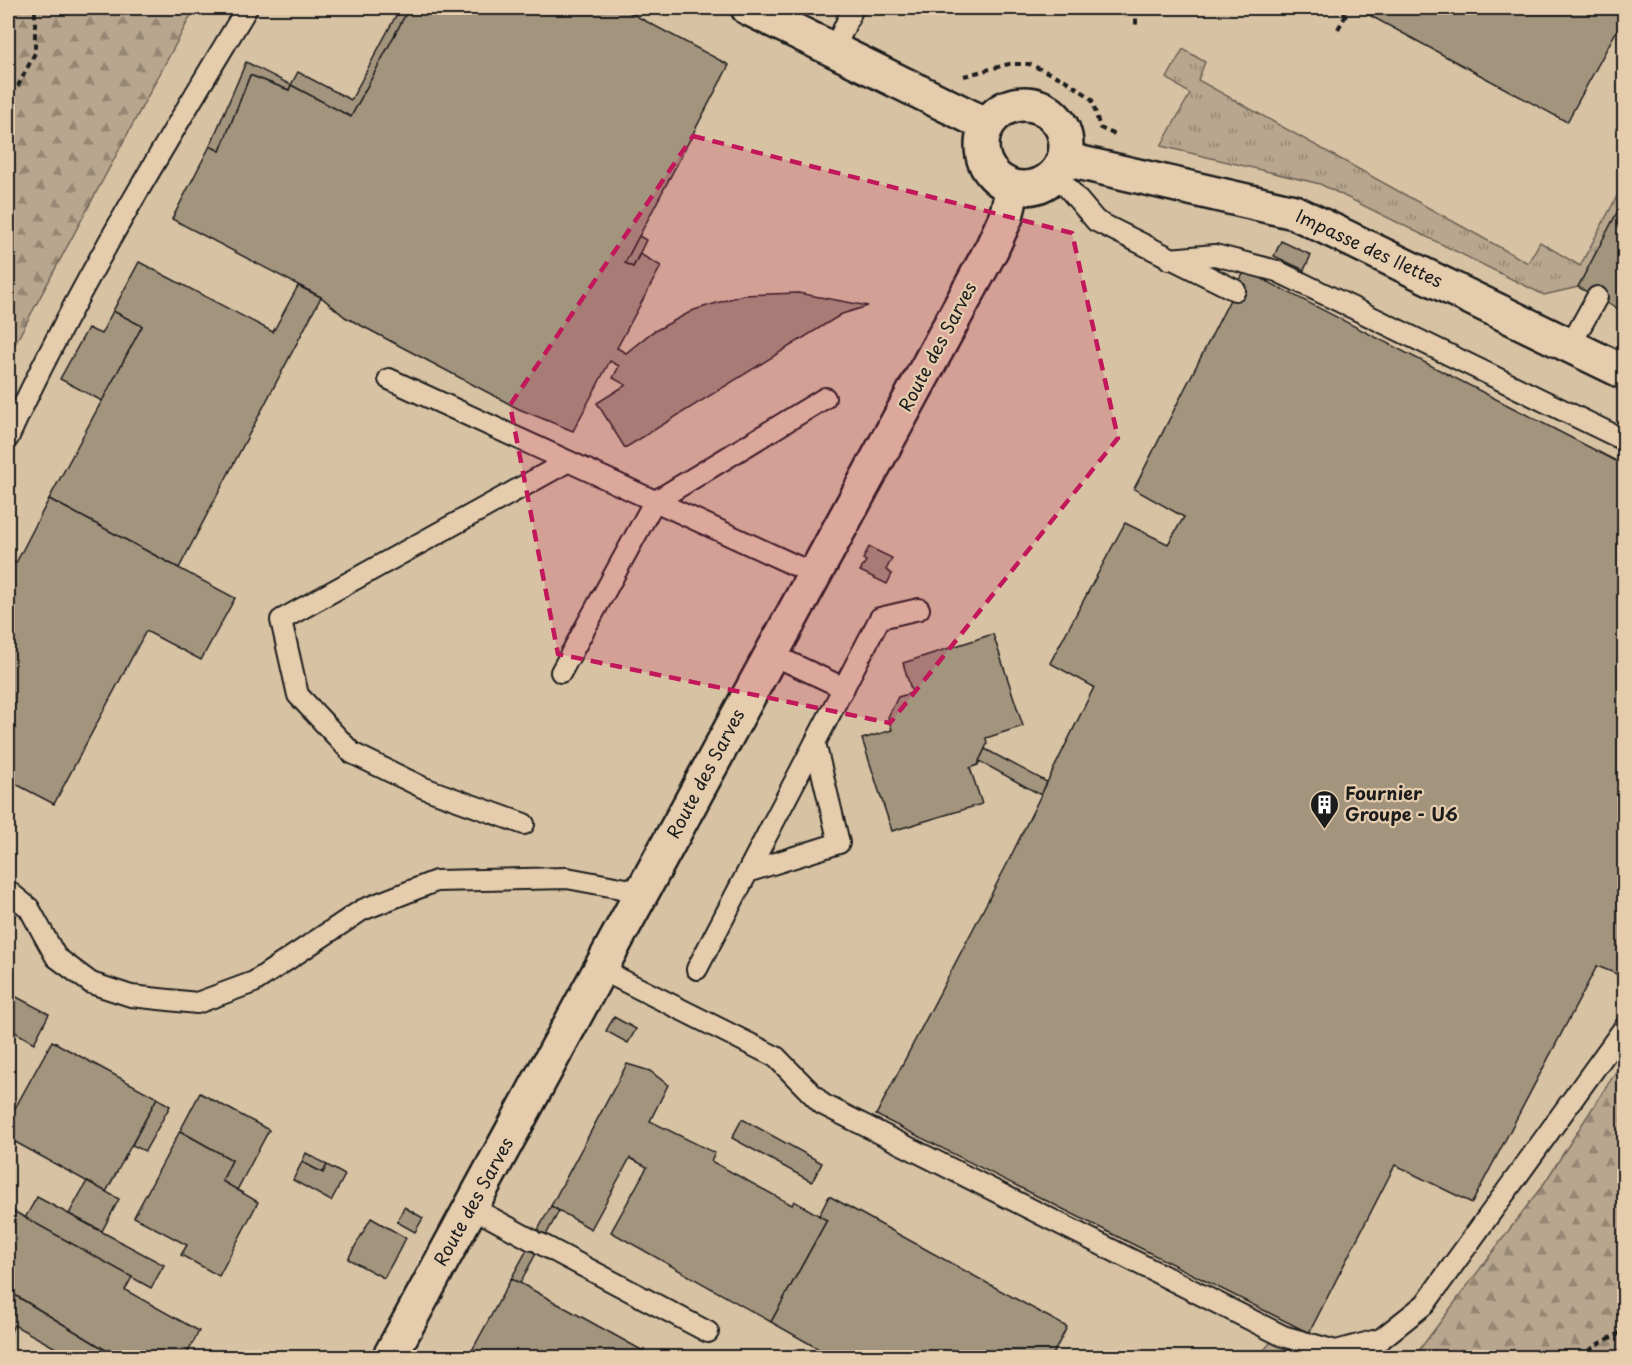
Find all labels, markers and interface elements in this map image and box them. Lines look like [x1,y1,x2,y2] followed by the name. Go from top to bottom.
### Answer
[1292,202,1448,294] street label: Impasse des Ilettes
[891,277,982,416] street label: Route des Sarves
[659,704,750,843] street label: Route des Sarves
[1345,779,1458,827] place label: Fournier Groupe - U6
[1308,788,1340,830] building icon: Fournier Groupe - U6
[426,1132,519,1271] street label: Route des Sarves

